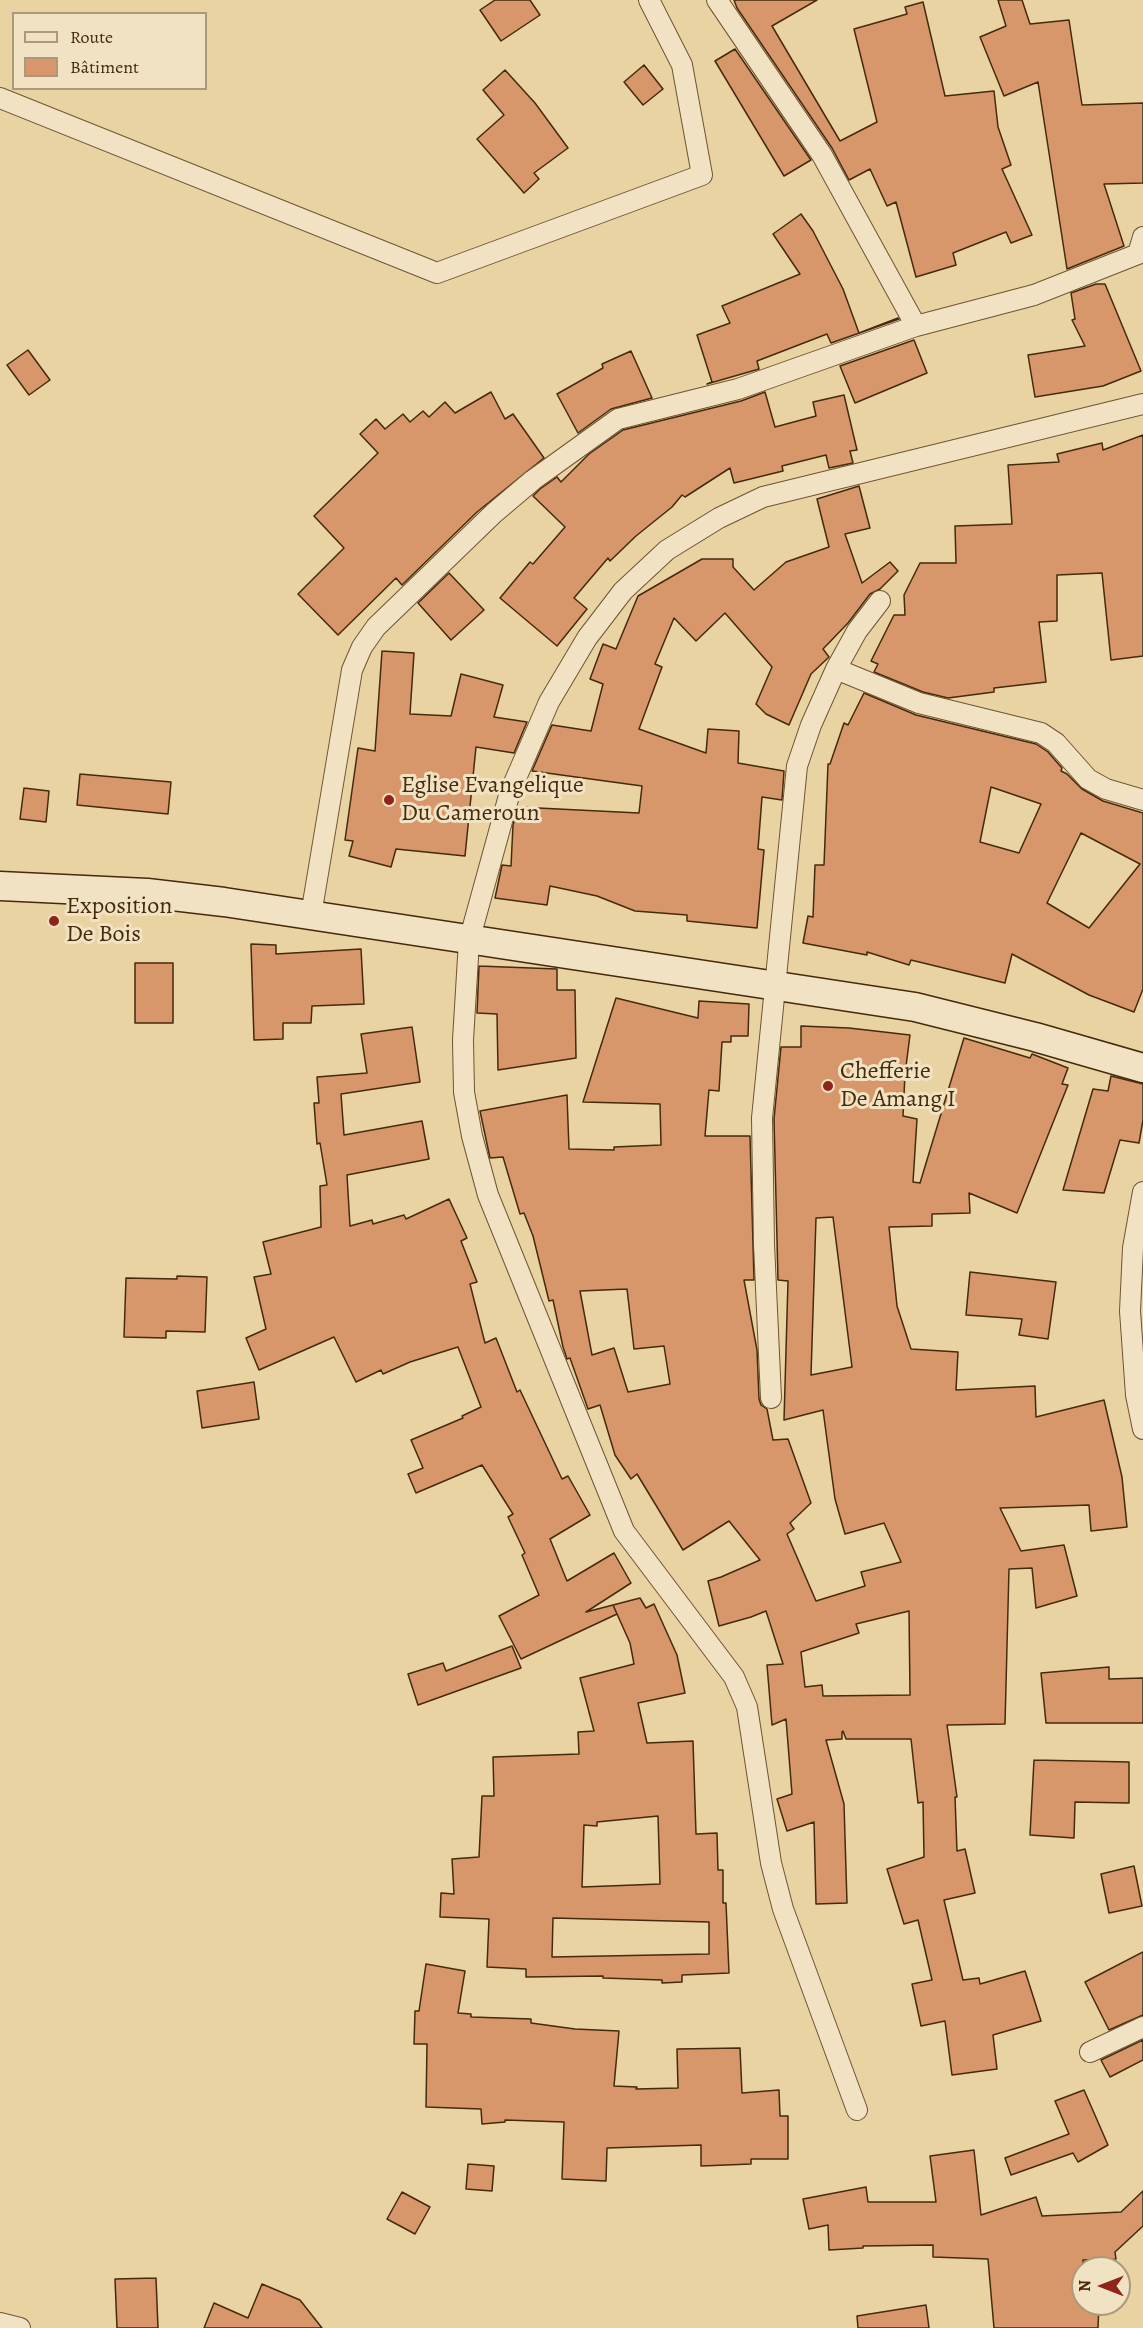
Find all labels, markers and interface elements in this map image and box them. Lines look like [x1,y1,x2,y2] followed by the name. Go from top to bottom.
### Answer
[12,12,207,90] legend
[70,25,113,49] text: Route
[70,55,139,79] text: Bâtiment
[401,772,584,828] place label: Eglise Evangelique Du Cameroun
[382,793,396,807] marker: Eglise Evangelique Du Cameroun
[66,893,172,949] place label: Exposition De Bois
[47,914,61,928] marker: Exposition De Bois
[840,1058,956,1114] place label: Chefferie De Amang I
[821,1079,835,1093] marker: Chefferie De Amang I
[1071,2256,1131,2316] north arrow
[1074,2280,1096,2292] text: N

